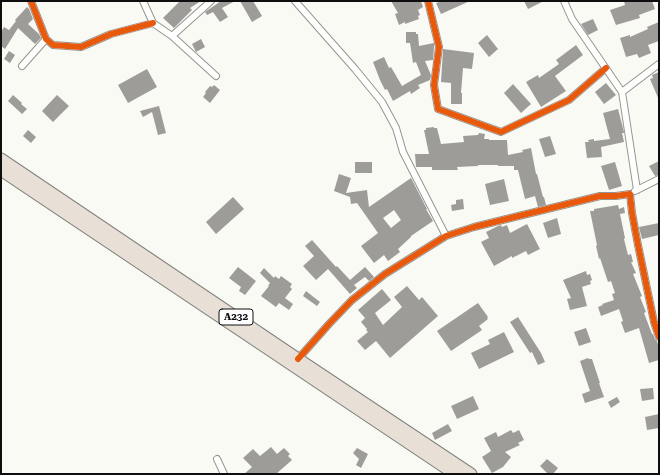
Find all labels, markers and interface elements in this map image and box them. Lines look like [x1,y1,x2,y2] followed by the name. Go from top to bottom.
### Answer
[219,309,253,325] road number: A232

